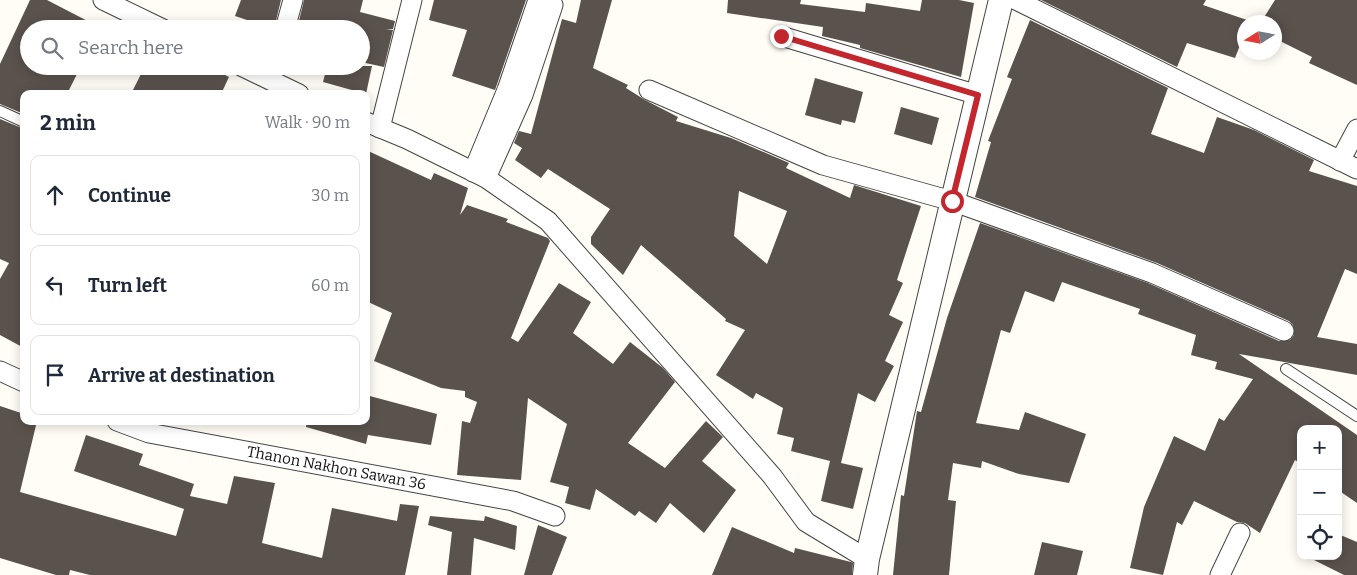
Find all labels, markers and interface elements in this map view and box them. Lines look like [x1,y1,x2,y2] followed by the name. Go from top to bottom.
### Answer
[1237,15,1282,60] north arrow
[20,20,370,75] search box
[770,25,793,48] route end
[38,34,66,62] icon: search
[78,36,183,59] text: Search here
[40,110,96,136] text: 2 min
[265,113,350,132] text: Walk · 90 m
[41,181,69,209] icon: ahead
[88,184,171,207] text: Continue
[311,186,349,205] text: 30 m
[941,190,964,213] route start
[41,271,69,299] icon: left
[88,274,167,297] text: Turn left
[311,276,349,295] text: 60 m
[41,361,69,389] icon: arrive
[88,364,275,387] text: Arrive at destination
[1297,425,1342,560] map controls
[1297,425,1342,470] button: +
[246,443,428,494] street label: Thanon Nakhon Sawan 36
[1297,470,1342,515] button: −
[1297,515,1342,560] button: locate

